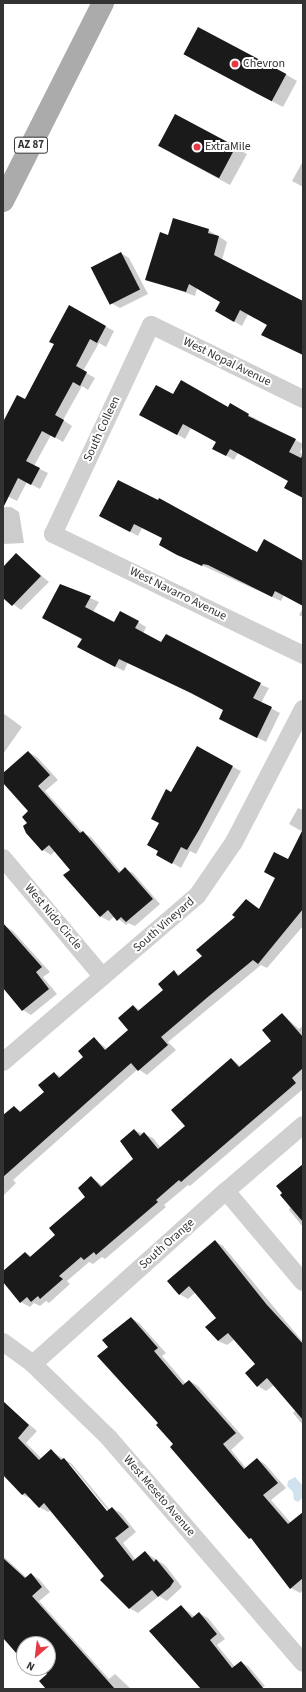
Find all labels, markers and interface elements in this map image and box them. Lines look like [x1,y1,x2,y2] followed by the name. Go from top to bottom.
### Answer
[243,57,285,71] place label: Chevron
[230,59,240,69] marker: Chevron
[13,136,49,154] road number: AZ 87
[205,140,251,154] place label: ExtraMile
[192,142,202,152] marker: ExtraMile
[181,335,273,389] street label: West Nopal Avenue
[81,394,123,464] street label: South Colleen
[127,564,229,624] street label: West Navarro Avenue
[21,881,85,953] street label: West Nido Circle
[131,895,197,955] street label: South Vineyard
[137,1216,197,1272] street label: South Orange
[120,1453,198,1539] street label: West Meseto Avenue
[16,1636,56,1676] north arrow
[24,1658,37,1674] text: N

